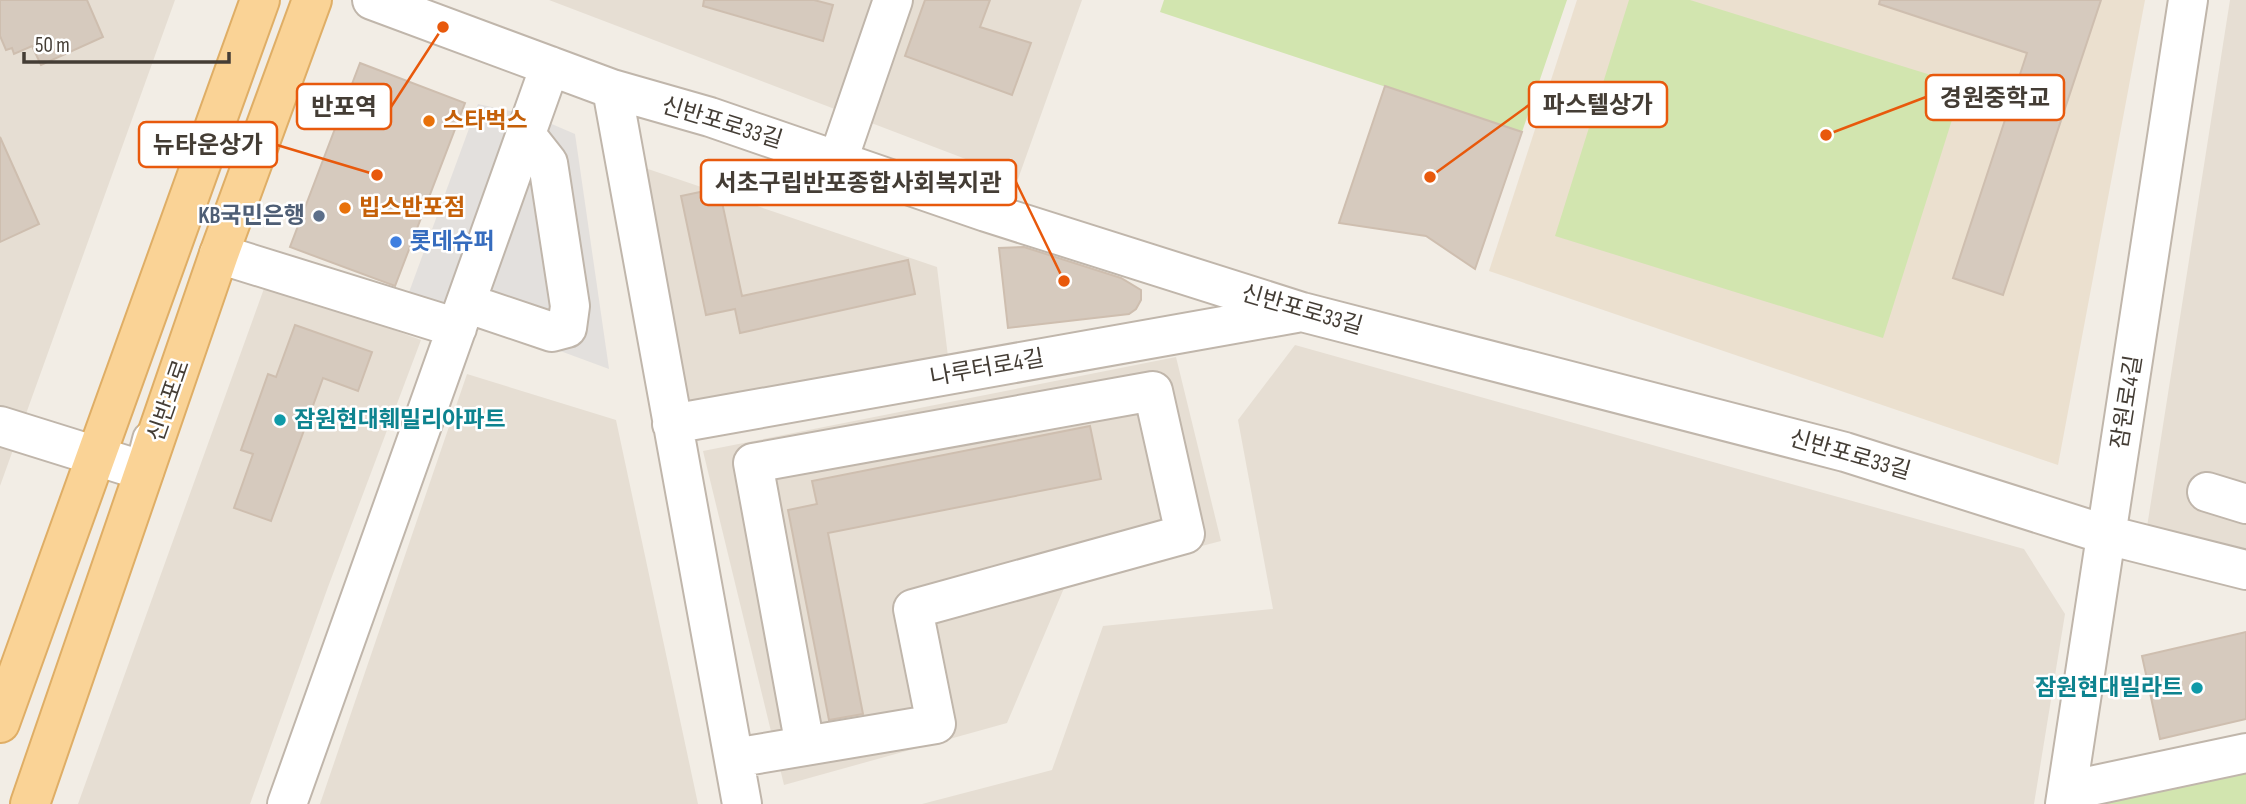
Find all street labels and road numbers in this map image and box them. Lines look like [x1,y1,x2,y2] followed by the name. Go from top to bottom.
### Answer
[658,91,786,155] street label: 신반포로33길
[1238,279,1366,341] street label: 신반포로33길
[928,344,1046,392] street label: 나루터로4길
[2106,353,2148,451] street label: 잠원로4길
[142,356,196,446] street label: 신반포로
[1786,424,1914,486] street label: 신반포로33길

